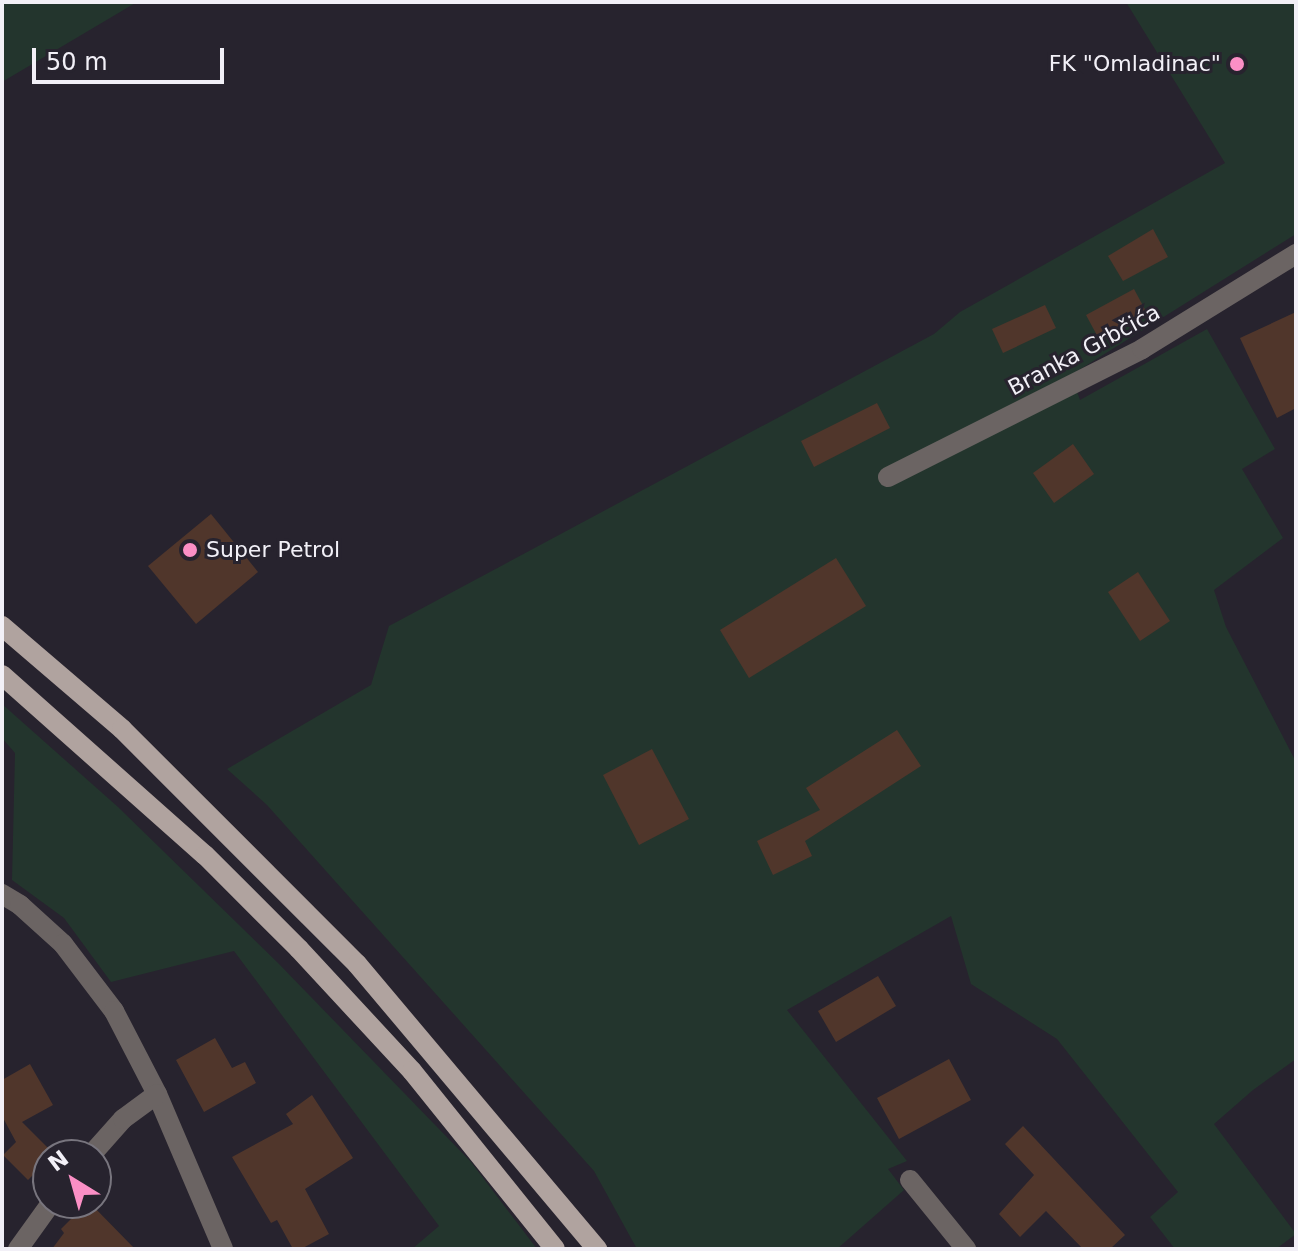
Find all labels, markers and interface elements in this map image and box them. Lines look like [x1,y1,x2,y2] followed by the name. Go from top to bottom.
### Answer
[36,32,228,82] scale bar
[46,48,108,76] text: 50 m
[1049,51,1221,77] place label: FK "Omladinac"
[1228,55,1246,73] marker: FK "Omladinac"
[1004,299,1164,401] street label: Branka Grbčića
[206,537,340,563] place label: Super Petrol
[181,541,199,559] marker: Super Petrol
[32,1139,112,1219] north arrow
[44,1146,73,1177] text: N

